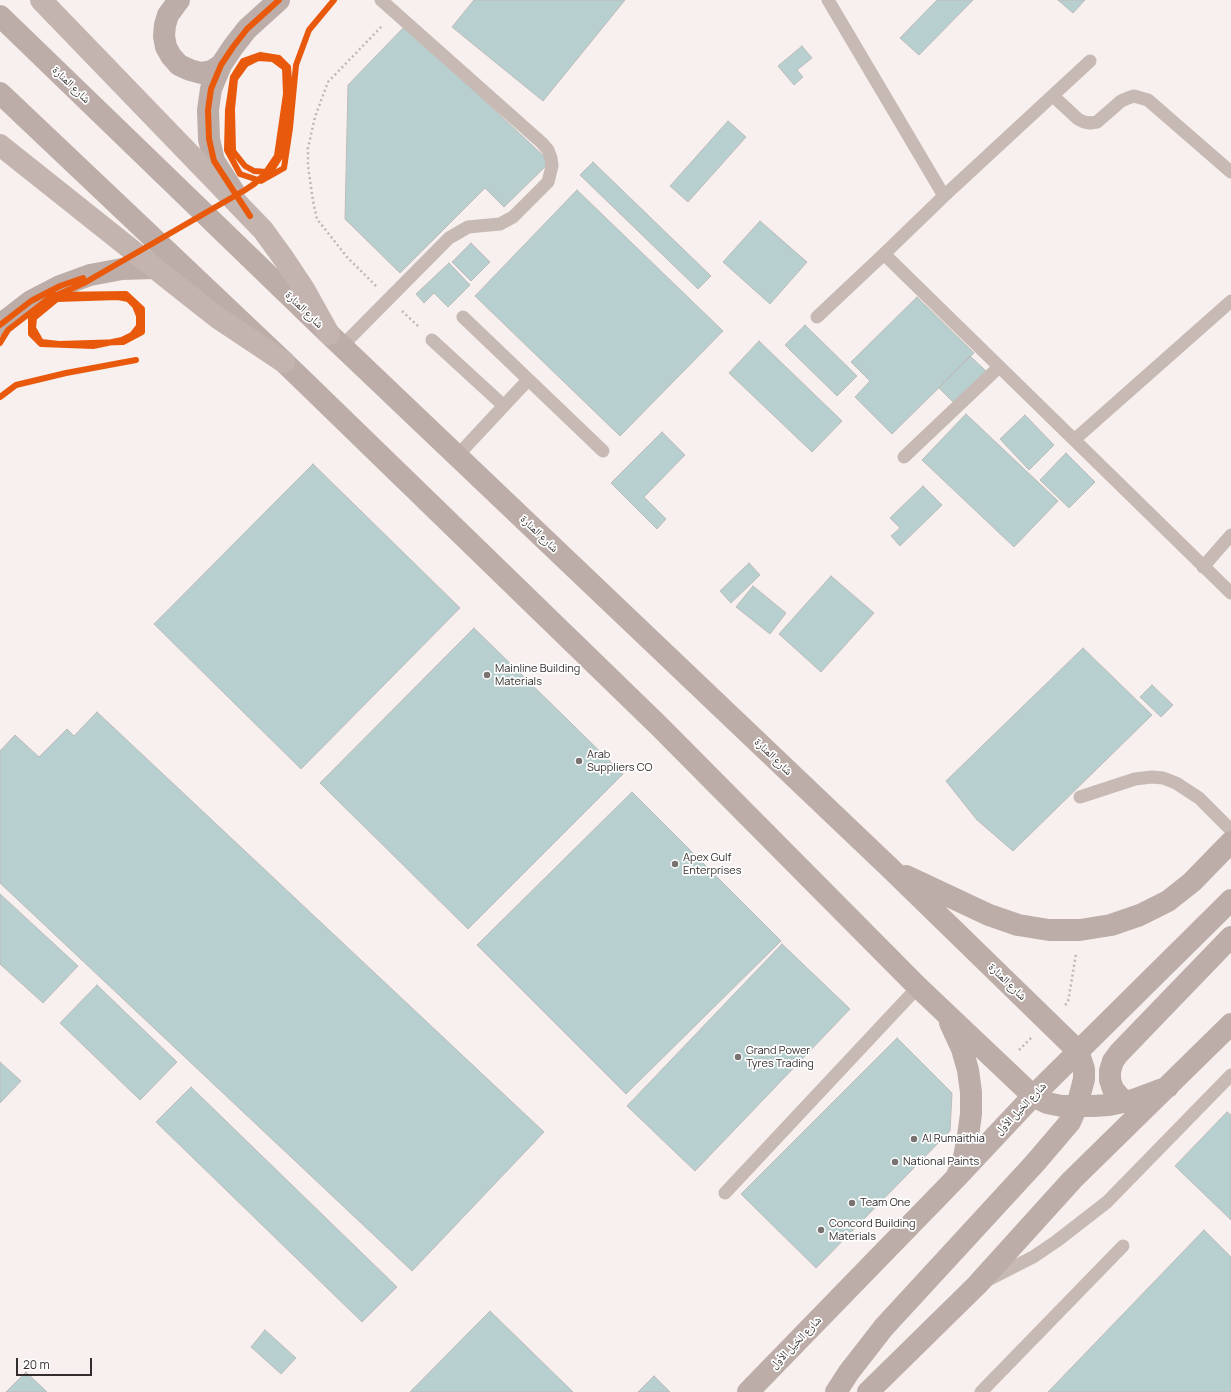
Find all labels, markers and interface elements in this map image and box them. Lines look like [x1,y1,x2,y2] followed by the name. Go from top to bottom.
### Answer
[49,64,93,106] street label: شارع المنارة
[282,289,326,331] street label: شارع المنارة
[517,513,561,555] street label: شارع المنارة
[495,662,580,688] place label: Mainline Building Materials
[482,670,492,680] marker: Mainline Building Materials
[751,736,795,778] street label: شارع المنارة
[587,748,652,774] place label: Arab Suppliers CO
[574,756,584,766] marker: Arab Suppliers CO
[683,851,741,877] place label: Apex Gulf Enterprises
[670,859,680,869] marker: Apex Gulf Enterprises
[985,961,1029,1003] street label: شارع المنارة
[746,1044,814,1070] place label: Grand Power Tyres Trading
[733,1052,743,1062] marker: Grand Power Tyres Trading
[993,1080,1049,1138] street label: شارع الخيل الأول
[922,1132,985,1146] place label: Al Rumaithia
[909,1134,919,1144] marker: Al Rumaithia
[903,1155,979,1169] place label: National Paints
[890,1157,900,1167] marker: National Paints
[860,1196,911,1210] place label: Team One
[847,1198,857,1208] marker: Team One
[829,1217,915,1243] place label: Concord Building Materials
[816,1225,826,1235] marker: Concord Building Materials
[768,1314,824,1372] street label: شارع الخيل الأول
[18,1350,94,1376] scale bar
[23,1356,50,1373] text: 20 m

